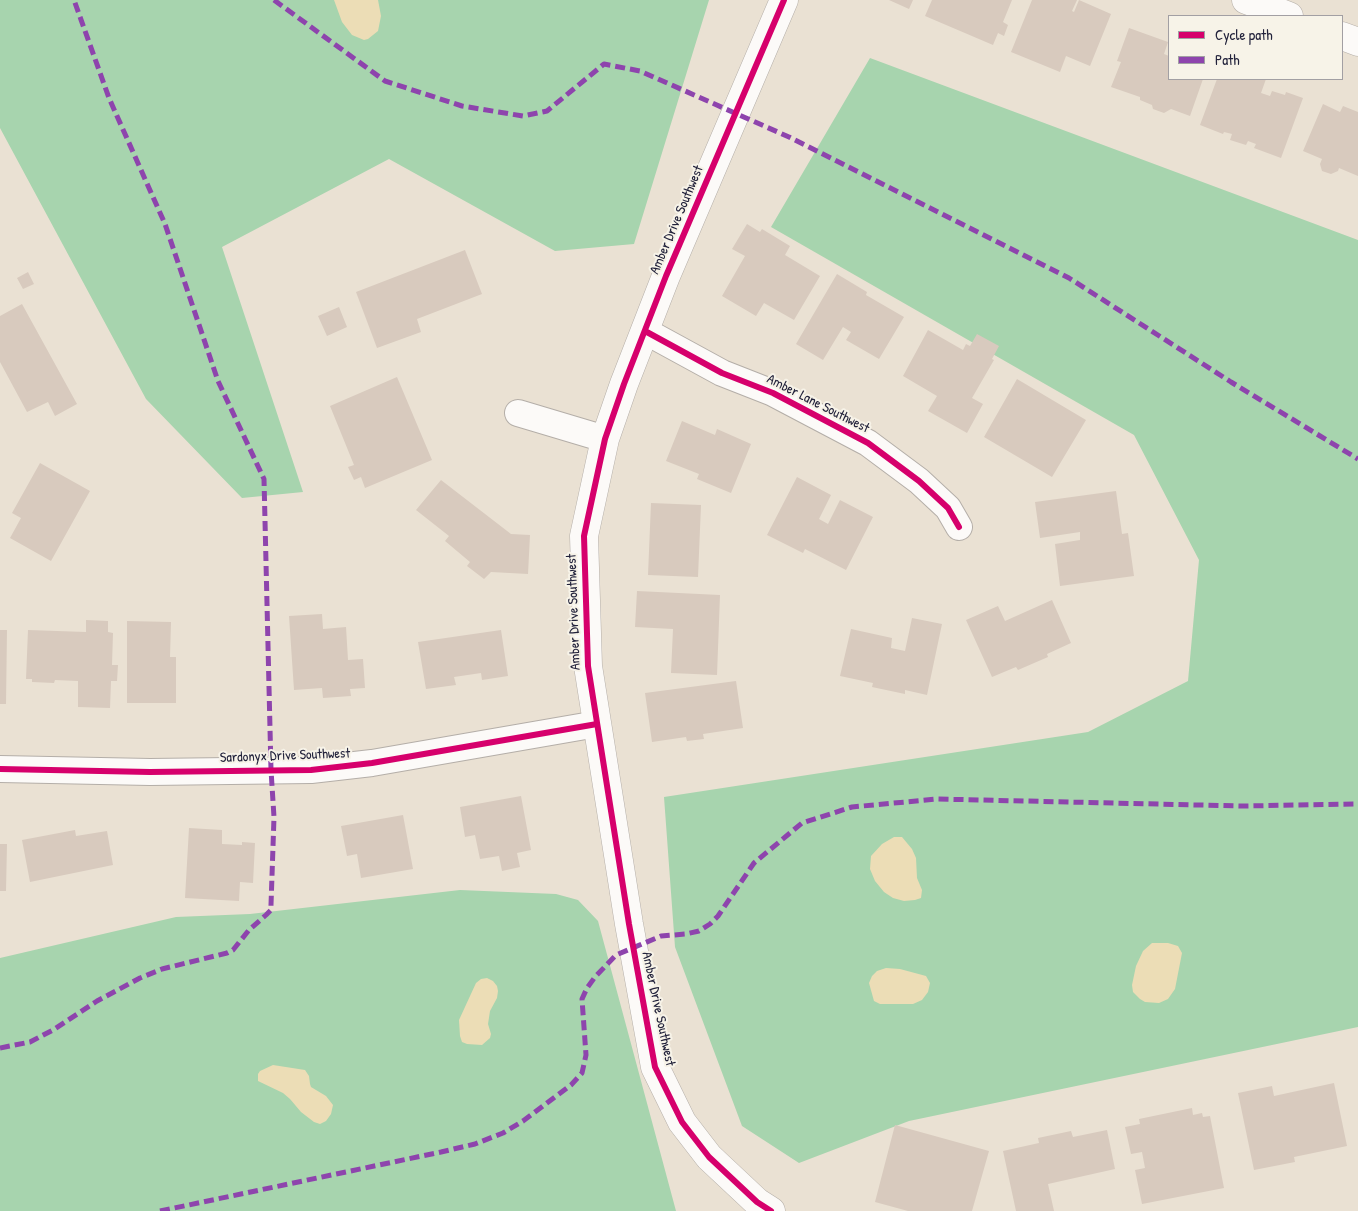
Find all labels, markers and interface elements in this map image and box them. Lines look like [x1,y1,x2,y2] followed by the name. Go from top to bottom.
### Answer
[1168,15,1343,80] legend
[1215,24,1273,45] text: Cycle path
[1215,49,1240,70] text: Path
[647,163,707,277] street label: Amber Drive Southwest
[764,371,872,437] street label: Amber Lane Southwest
[564,553,584,671] street label: Amber Drive Southwest
[220,745,350,767] street label: Sardonyx Drive Southwest
[638,950,678,1068] street label: Amber Drive Southwest

